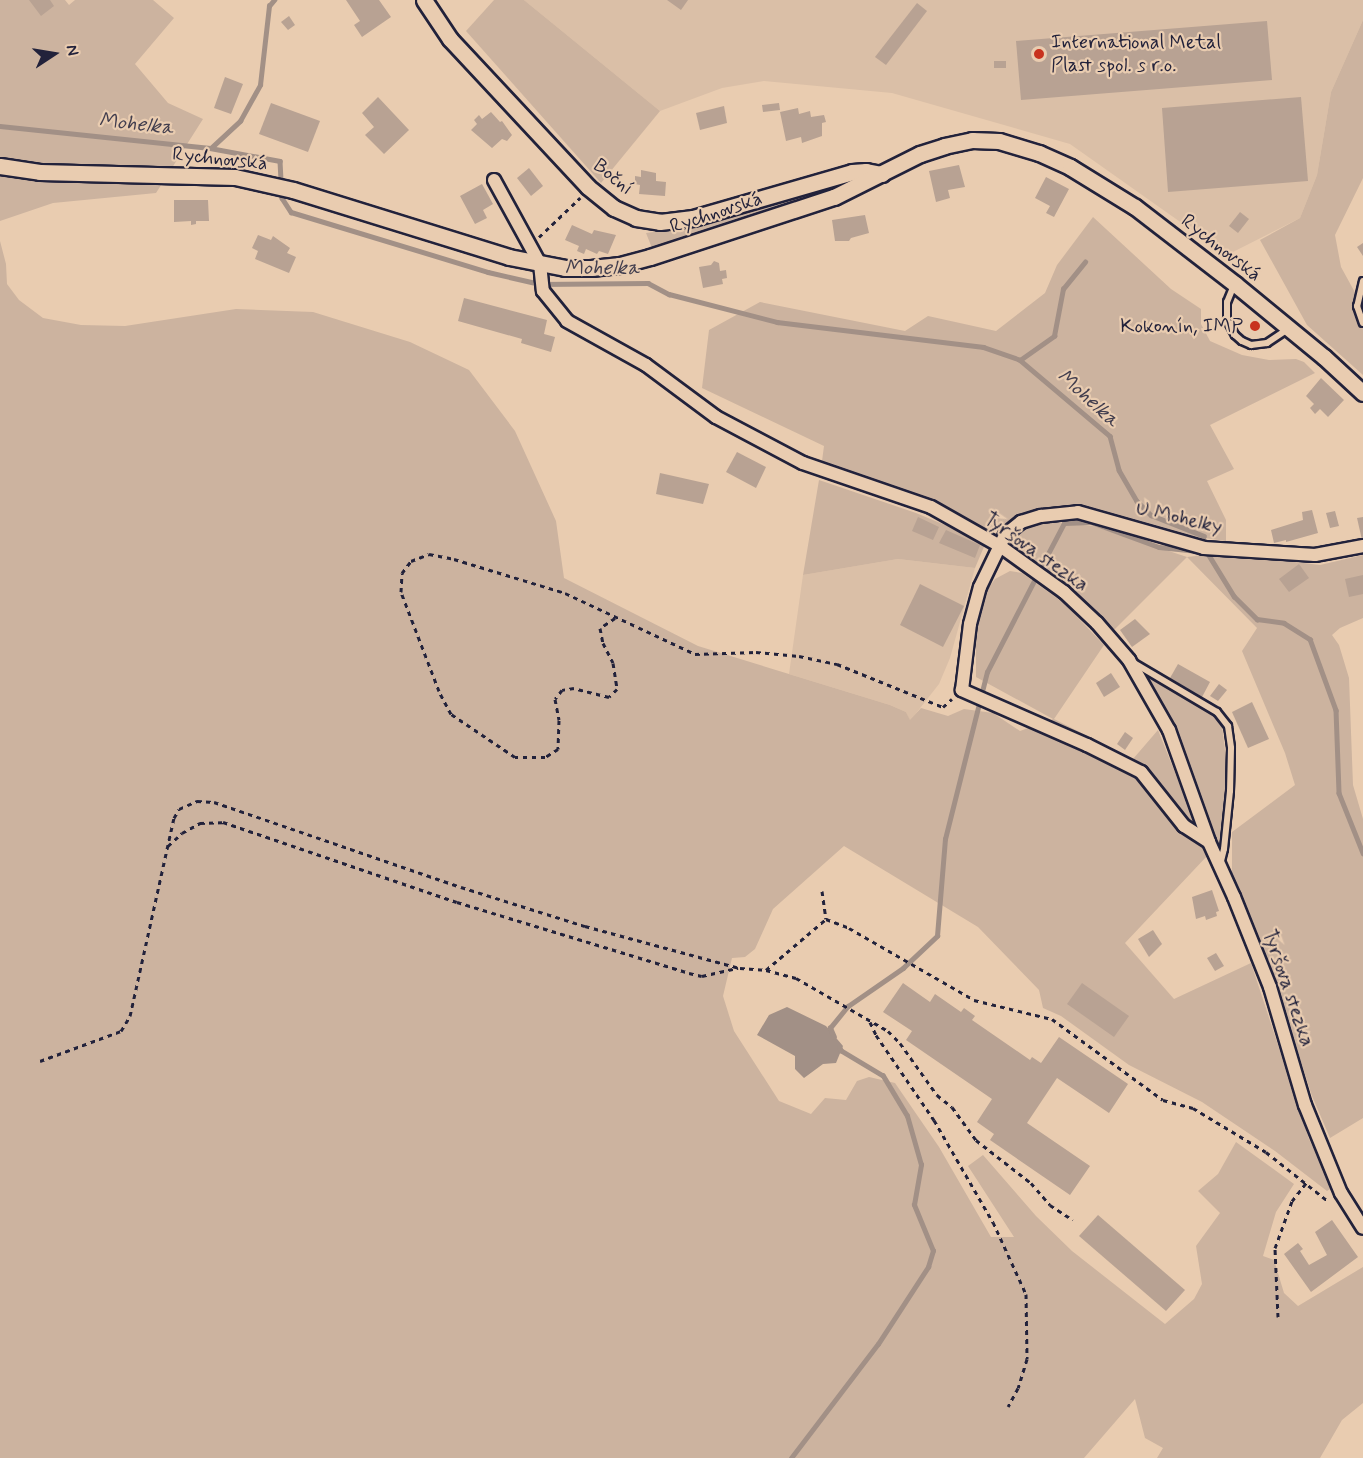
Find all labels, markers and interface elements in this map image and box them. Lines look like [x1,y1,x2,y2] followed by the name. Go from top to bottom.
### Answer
[24,24,84,84] north arrow
[1051,30,1218,77] place label: International Metal Plast spol. s r.o.
[61,43,83,58] text: N
[1032,47,1046,61] marker: International Metal Plast spol. s r.o.
[98,108,174,140] water label: Mohelka
[171,142,269,176] street label: Rychnovská
[588,154,638,200] street label: Boční
[667,187,765,239] street label: Rychnovská
[1176,209,1266,287] street label: Rychnovská
[565,255,639,281] water label: Mohelka
[1120,314,1243,338] place label: Kokonín, IMP
[1248,319,1262,333] marker: Kokonín, IMP
[1052,364,1124,432] water label: Mohelka
[1134,496,1224,540] street label: U Mohelky
[979,507,1093,597] street label: Tyršova stezka
[1257,926,1319,1050] street label: Tyršova stezka

